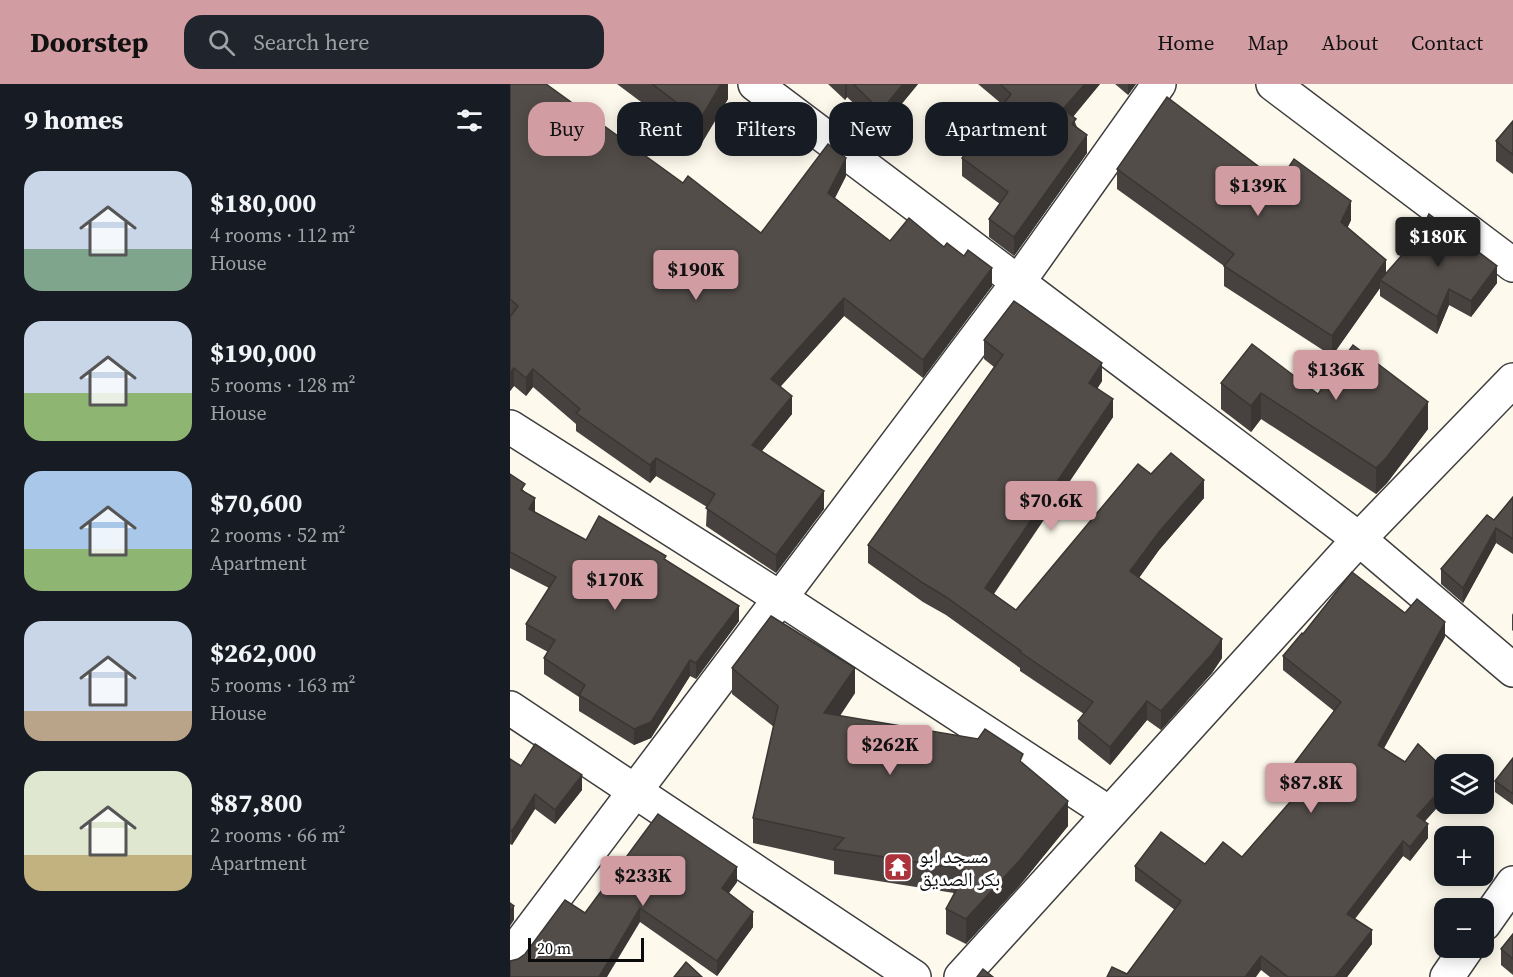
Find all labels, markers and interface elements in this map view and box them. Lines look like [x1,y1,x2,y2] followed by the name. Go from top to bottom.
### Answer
[184,15,604,69] search box
[30,23,148,61] text: Doorstep
[205,26,238,59] icon: search
[253,27,369,57] text: Search here
[1157,28,1215,57] text: Home
[1248,28,1289,57] text: Map
[1322,28,1378,57] text: About
[1411,28,1483,57] text: Contact
[24,102,123,138] text: 9 homes
[528,102,605,156] chip: Buy
[617,102,703,156] chip: Rent
[715,102,817,156] chip: Filters
[829,102,913,156] chip: New
[925,102,1068,156] chip: Apartment
[453,104,486,137] icon: filters
[1216,166,1300,217] pin: $139K
[1229,171,1287,199] text: $139K
[210,185,316,221] text: $180,000
[72,195,144,267] icon: home
[1396,217,1480,268] pin: $180K
[210,221,356,249] text: 4 rooms · 112 m²
[1409,222,1467,250] text: $180K
[210,249,267,277] text: House
[654,250,738,301] pin: $190K
[667,255,725,283] text: $190K
[210,335,316,371] text: $190,000
[72,345,144,417] icon: home
[1294,350,1378,401] pin: $136K
[1307,355,1365,383] text: $136K
[210,371,356,399] text: 5 rooms · 128 m²
[210,399,267,427] text: House
[1002,481,1100,532] pin: $70.6K
[210,485,302,521] text: $70,600
[1019,486,1083,514] text: $70.6K
[72,495,144,567] icon: home
[210,521,346,549] text: 2 rooms · 52 m²
[210,549,307,577] text: Apartment
[573,560,657,611] pin: $170K
[586,565,644,593] text: $170K
[210,635,316,671] text: $262,000
[72,645,144,717] icon: home
[210,671,356,699] text: 5 rooms · 163 m²
[210,699,267,727] text: House
[848,725,932,776] pin: $262K
[861,730,919,758] text: $262K
[1434,754,1494,958] map controls
[1434,754,1494,814] button: layers
[1262,763,1360,814] pin: $87.8K
[1279,768,1343,796] text: $87.8K
[210,785,302,821] text: $87,800
[72,795,144,867] icon: home
[210,821,346,849] text: 2 rooms · 66 m²
[1434,826,1494,886] button: +
[919,842,1000,893] place label: مسجد ابو بكر الصديق
[210,849,307,877] text: Apartment
[882,851,914,883] temple icon: مسجد ابو بكر الصديق
[601,856,685,907] pin: $233K
[614,861,672,889] text: $233K
[1434,898,1494,958] button: −
[528,935,644,962] scale bar
[537,937,571,959] text: 20 m

